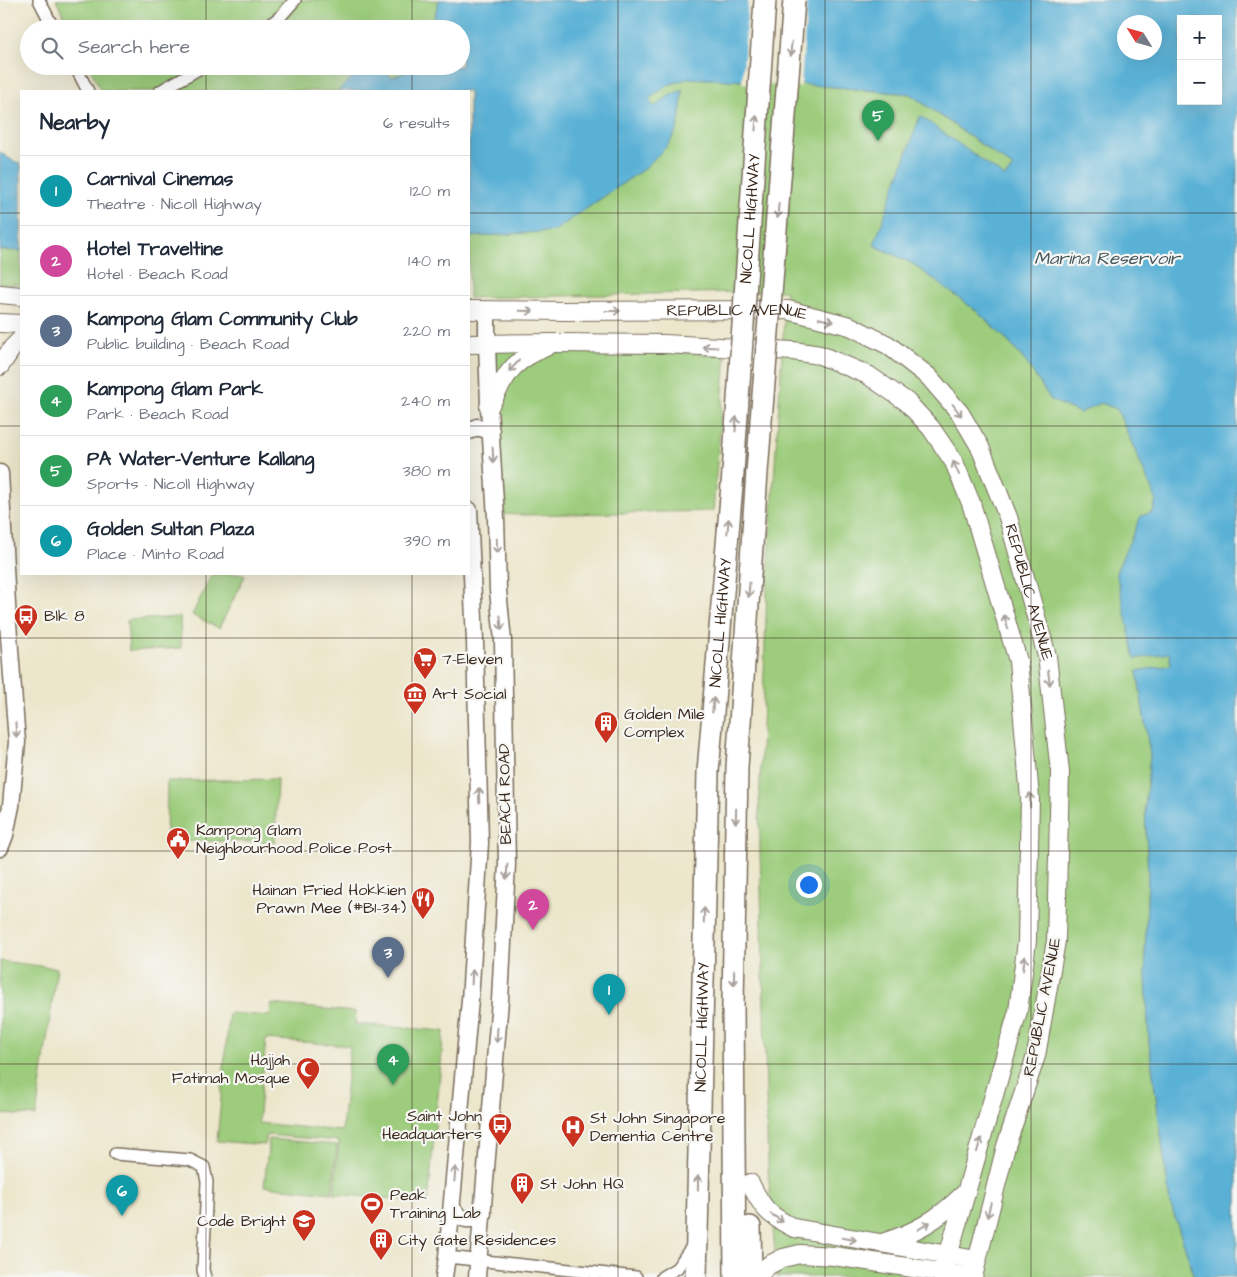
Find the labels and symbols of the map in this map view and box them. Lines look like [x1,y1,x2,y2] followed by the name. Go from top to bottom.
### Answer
[1117,15,1162,60] north arrow
[786,40,795,56] one-way arrow
[862,100,894,141] pin: 5
[752,115,761,131] one-way arrow
[735,153,766,284] street label: NICOLL HIGHWAY
[773,202,782,218] one-way arrow
[1034,246,1182,271] water label: Marina Reservoir
[666,299,810,326] street label: REPUBLIC AVENUE
[517,306,533,316] one-way arrow
[604,306,620,316] one-way arrow
[818,316,834,325] one-way arrow
[702,342,718,351] one-way arrow
[508,360,520,372] one-way arrow
[951,404,962,417] one-way arrow
[731,417,741,433] one-way arrow
[488,447,497,463] one-way arrow
[951,461,961,476] one-way arrow
[724,518,733,534] one-way arrow
[999,521,1059,664] street label: REPUBLIC AVENUE
[492,538,502,554] one-way arrow
[704,557,737,688] street label: NICOLL HIGHWAY
[744,582,754,598] one-way arrow
[13,603,39,637] bus stop icon: Blk 8
[44,605,85,627] place label: Blk 8
[496,614,506,630] one-way arrow
[1001,615,1011,631] one-way arrow
[412,646,438,680] supermarket icon: 7-Eleven
[442,648,502,670] place label: 7-Eleven
[1044,670,1054,686] one-way arrow
[402,681,428,715] museum icon: Art Social
[432,683,506,705] place label: Art Social
[709,698,718,714] one-way arrow
[624,703,705,743] place label: Golden Mile Complex
[593,710,619,744] building icon: Golden Mile Complex
[11,722,21,738] one-way arrow
[493,743,517,845] street label: BEACH ROAD
[474,787,484,803] one-way arrow
[1025,793,1035,809] one-way arrow
[731,808,741,824] one-way arrow
[196,819,392,860] place label: Kampong Glam Neighbourhood Police Post
[165,826,191,860] public building icon: Kampong Glam Neighbourhood Police Post
[502,864,511,880] one-way arrow
[796,872,822,898] your location
[252,879,406,919] place label: Hainan Fried Hokkien Prawn Mee (#B1-34)
[410,886,436,920] restaurant icon: Hainan Fried Hokkien Prawn Mee (#B1-34)
[517,889,549,930] pin: 2
[699,908,709,924] one-way arrow
[1018,935,1066,1078] street label: REPUBLIC AVENUE
[372,937,404,978] pin: 3
[1019,955,1029,971] one-way arrow
[689,961,714,1092] street label: NICOLL HIGHWAY
[467,969,476,985] one-way arrow
[729,970,739,986] one-way arrow
[593,974,625,1015] pin: 1
[492,1026,502,1042] one-way arrow
[377,1044,409,1085] pin: 4
[172,1049,290,1089] place label: Hajjah Fatimah Mosque
[295,1056,321,1090] mosque icon: Hajjah Fatimah Mosque
[382,1105,482,1145] place label: Saint John Headquarters
[590,1107,726,1147] place label: St John Singapore Dementia Centre
[487,1112,513,1146] bus stop icon: Saint John Headquarters
[560,1114,586,1148] hospital icon: St John Singapore Dementia Centre
[975,1138,984,1154] one-way arrow
[450,1166,460,1182] one-way arrow
[509,1171,535,1205] building icon: St John HQ
[540,1173,624,1195] place label: St John HQ
[106,1175,138,1216] pin: 6
[693,1175,703,1191] one-way arrow
[390,1184,481,1225] place label: Peak Training Lab
[359,1191,385,1225] sports icon: Peak Training Lab
[984,1202,993,1218] one-way arrow
[291,1208,317,1242] school or university icon: Code Bright
[197,1210,287,1233] place label: Code Bright
[770,1213,784,1224] one-way arrow
[917,1220,931,1230] one-way arrow
[368,1227,394,1261] building icon: City Gate Residences
[398,1229,556,1252] place label: City Gate Residences
[841,1235,857,1245] one-way arrow

